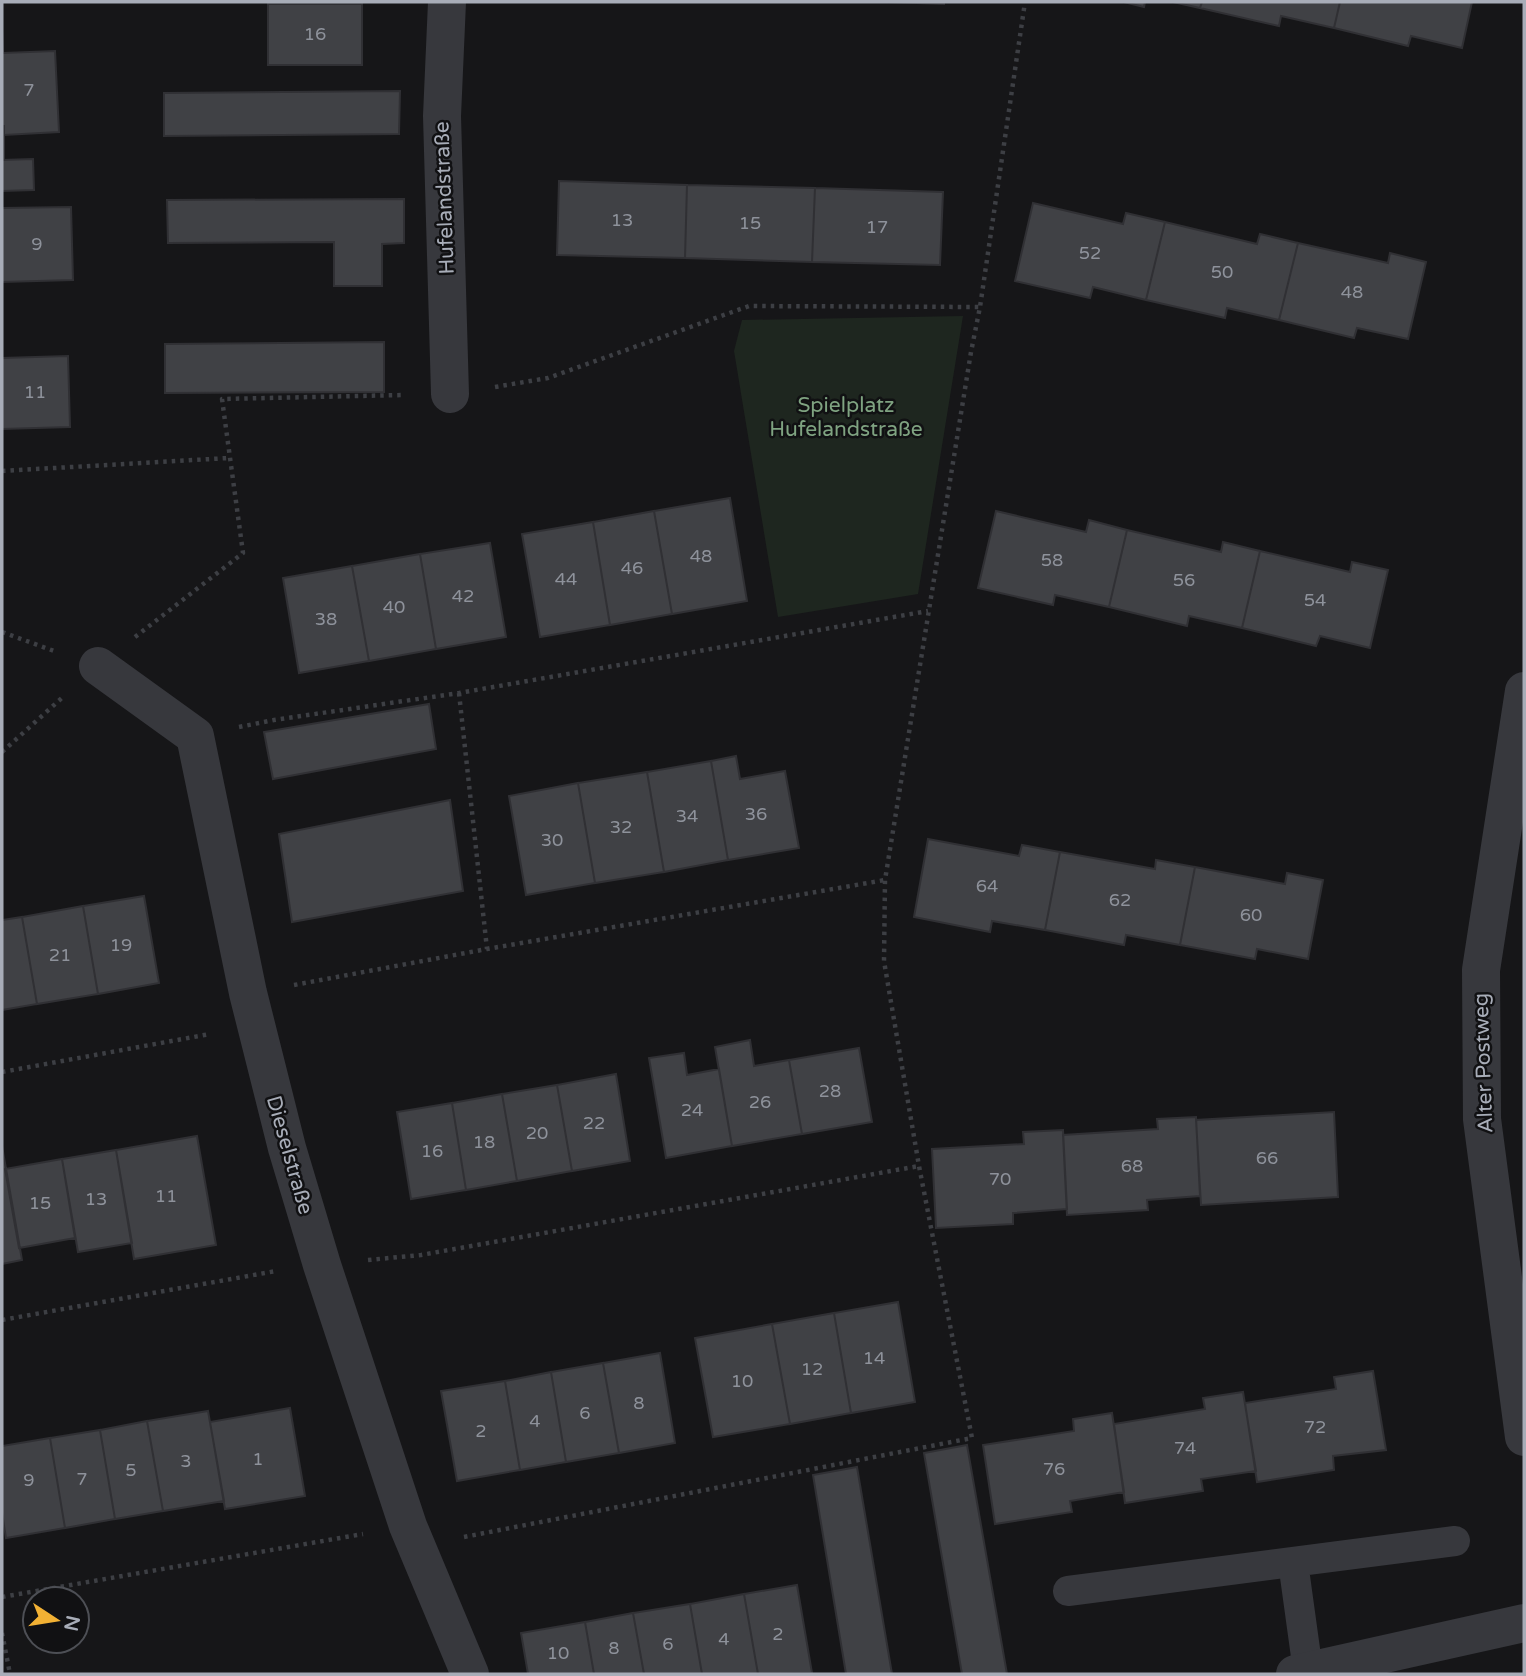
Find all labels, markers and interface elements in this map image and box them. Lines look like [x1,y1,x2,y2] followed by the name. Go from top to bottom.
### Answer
[304,23,326,45] house number: 16
[23,79,35,101] house number: 7
[429,121,460,275] street label: Hufelandstraße
[611,209,633,231] house number: 13
[739,212,761,234] house number: 15
[866,216,888,238] house number: 17
[31,233,43,255] house number: 9
[1079,242,1101,264] house number: 52
[1211,261,1233,283] house number: 50
[1341,281,1363,303] house number: 48
[24,381,46,403] house number: 11
[769,393,923,442] park label: Spielplatz Hufelandstraße
[690,545,712,567] house number: 48
[1041,549,1063,571] house number: 58
[621,557,643,579] house number: 46
[555,568,577,590] house number: 44
[1173,569,1195,591] house number: 56
[452,585,474,607] house number: 42
[1304,589,1326,611] house number: 54
[383,596,405,618] house number: 40
[315,608,337,630] house number: 38
[745,803,767,825] house number: 36
[676,805,698,827] house number: 34
[610,816,632,838] house number: 32
[541,829,563,851] house number: 30
[976,875,998,897] house number: 64
[1109,889,1131,911] house number: 62
[1240,904,1262,926] house number: 60
[110,934,132,956] house number: 19
[49,944,71,966] house number: 21
[1469,993,1498,1133] street label: Alter Postweg
[819,1080,841,1102] house number: 28
[749,1091,771,1113] house number: 26
[261,1093,318,1218] street label: Dieselstraße
[681,1099,703,1121] house number: 24
[583,1112,605,1134] house number: 22
[526,1122,548,1144] house number: 20
[473,1131,495,1153] house number: 18
[421,1140,443,1162] house number: 16
[1256,1147,1278,1169] house number: 66
[1121,1155,1143,1177] house number: 68
[989,1168,1011,1190] house number: 70
[155,1185,177,1207] house number: 11
[85,1188,107,1210] house number: 13
[29,1192,51,1214] house number: 15
[863,1347,885,1369] house number: 14
[801,1358,823,1380] house number: 12
[731,1370,753,1392] house number: 10
[633,1392,645,1414] house number: 8
[579,1402,591,1424] house number: 6
[529,1410,541,1432] house number: 4
[1304,1416,1326,1438] house number: 72
[475,1420,487,1442] house number: 2
[1174,1437,1196,1459] house number: 74
[252,1448,264,1470] house number: 1
[180,1450,192,1472] house number: 3
[1043,1458,1065,1480] house number: 76
[125,1459,137,1481] house number: 5
[76,1468,88,1490] house number: 7
[23,1469,35,1491] house number: 9
[21,1585,91,1655] north arrow
[59,1614,84,1633] text: N
[772,1623,784,1645] house number: 2
[718,1628,730,1650] house number: 4
[662,1633,674,1655] house number: 6
[608,1637,620,1659] house number: 8
[547,1642,569,1664] house number: 10

